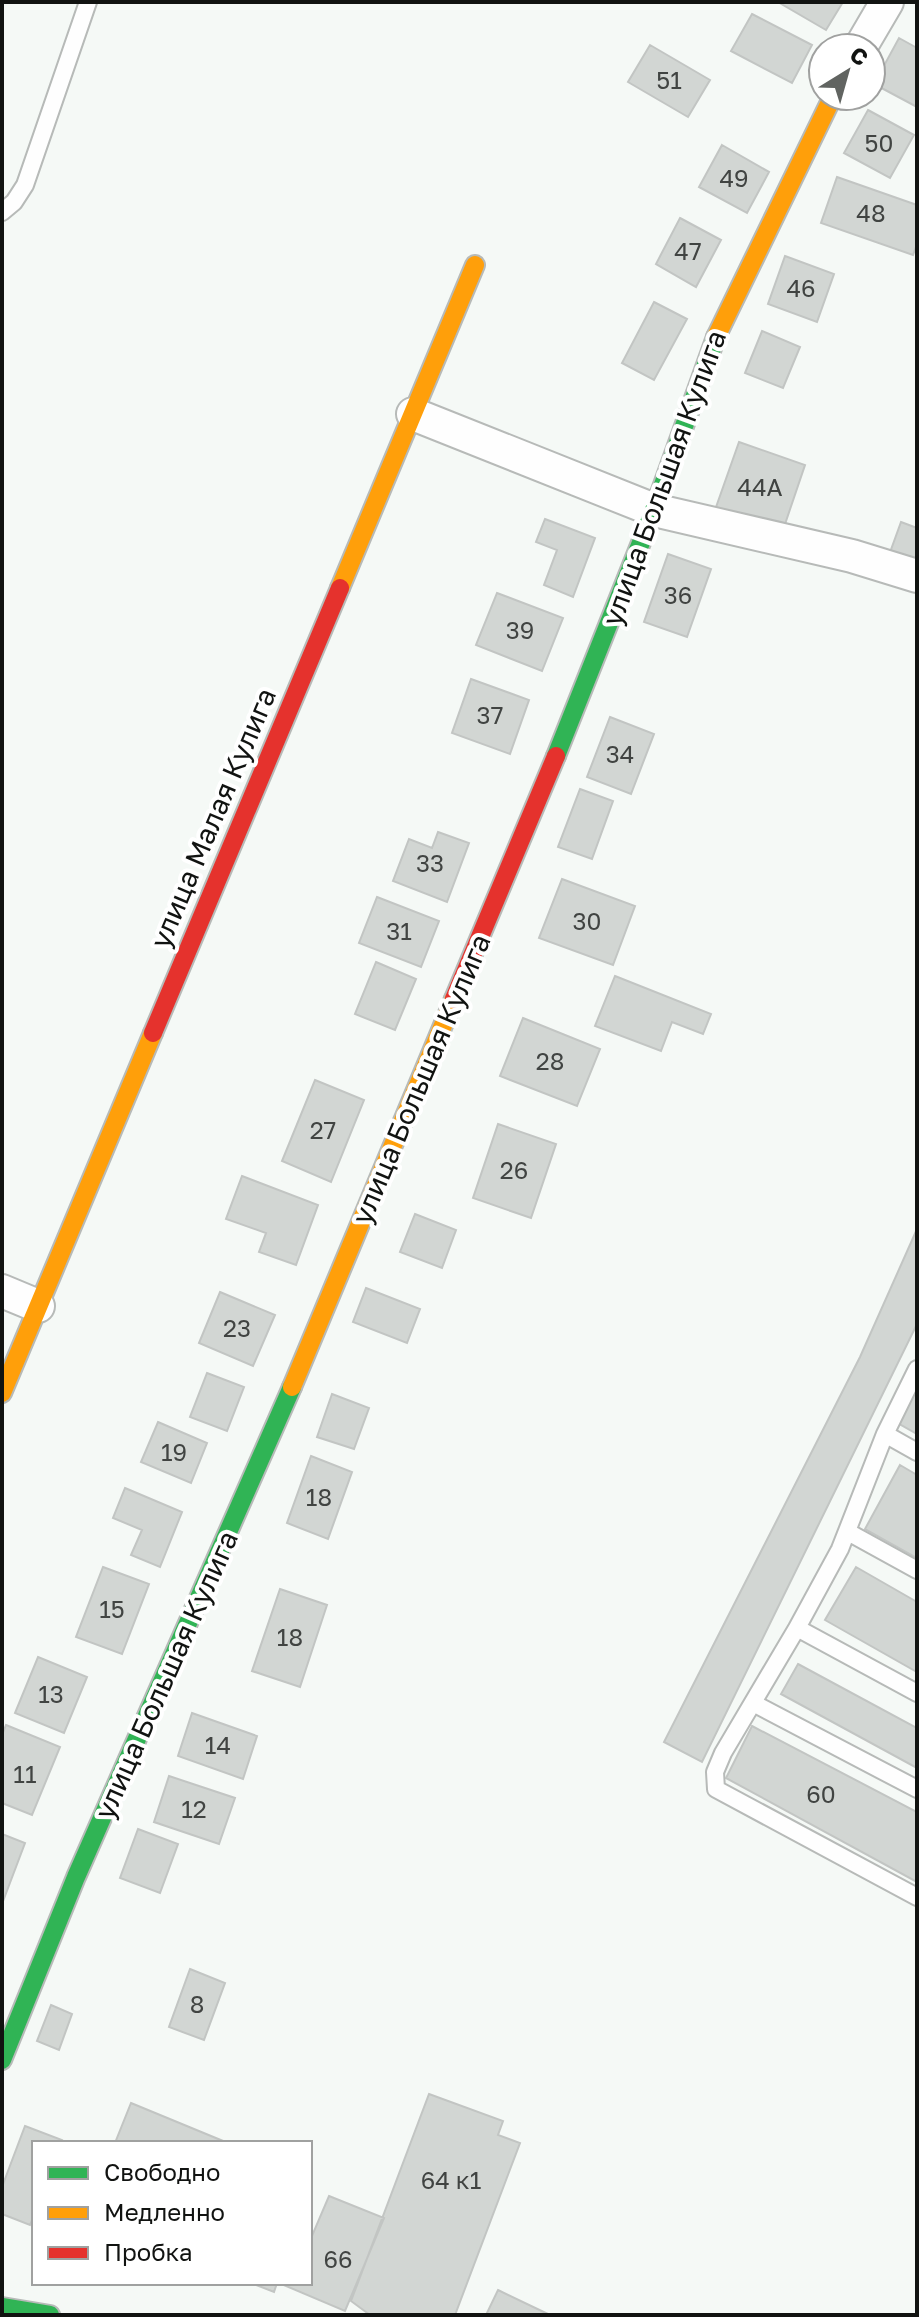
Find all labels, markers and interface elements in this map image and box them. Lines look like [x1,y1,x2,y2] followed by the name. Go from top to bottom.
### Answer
[807,32,887,112] north arrow
[845,40,874,71] text: С
[656,65,682,94] house number: 51
[865,128,893,157] house number: 50
[719,163,749,192] house number: 49
[856,198,886,227] house number: 48
[674,236,702,265] house number: 47
[786,273,816,302] house number: 46
[595,326,732,630] street label: улица Большая Кулига
[737,472,783,501] house number: 44А
[664,580,692,609] house number: 36
[506,615,534,644] house number: 39
[143,683,282,953] street label: улица Малая Кулига
[477,700,503,729] house number: 37
[606,739,634,768] house number: 34
[416,848,444,877] house number: 33
[573,906,601,935] house number: 30
[386,916,412,945] house number: 31
[344,929,497,1229] street label: улица Большая Кулига
[536,1046,564,1075] house number: 28
[310,1115,336,1144] house number: 27
[500,1155,528,1184] house number: 26
[223,1313,251,1342] house number: 23
[161,1437,187,1466] house number: 19
[306,1482,332,1511] house number: 18
[87,1526,244,1824] street label: улица Большая Кулига
[99,1594,125,1623] house number: 15
[277,1622,303,1651] house number: 18
[38,1679,64,1708] house number: 13
[205,1730,231,1759] house number: 14
[13,1759,37,1788] house number: 11
[806,1779,836,1808] house number: 60
[181,1794,207,1823] house number: 12
[190,1989,204,2018] house number: 8
[32,2141,312,2285] legend
[104,2157,220,2186] text: Свободно
[421,2165,481,2194] house number: 64 к1
[104,2197,225,2226] text: Медленно
[104,2237,193,2266] text: Пробка
[323,2244,353,2273] house number: 66

